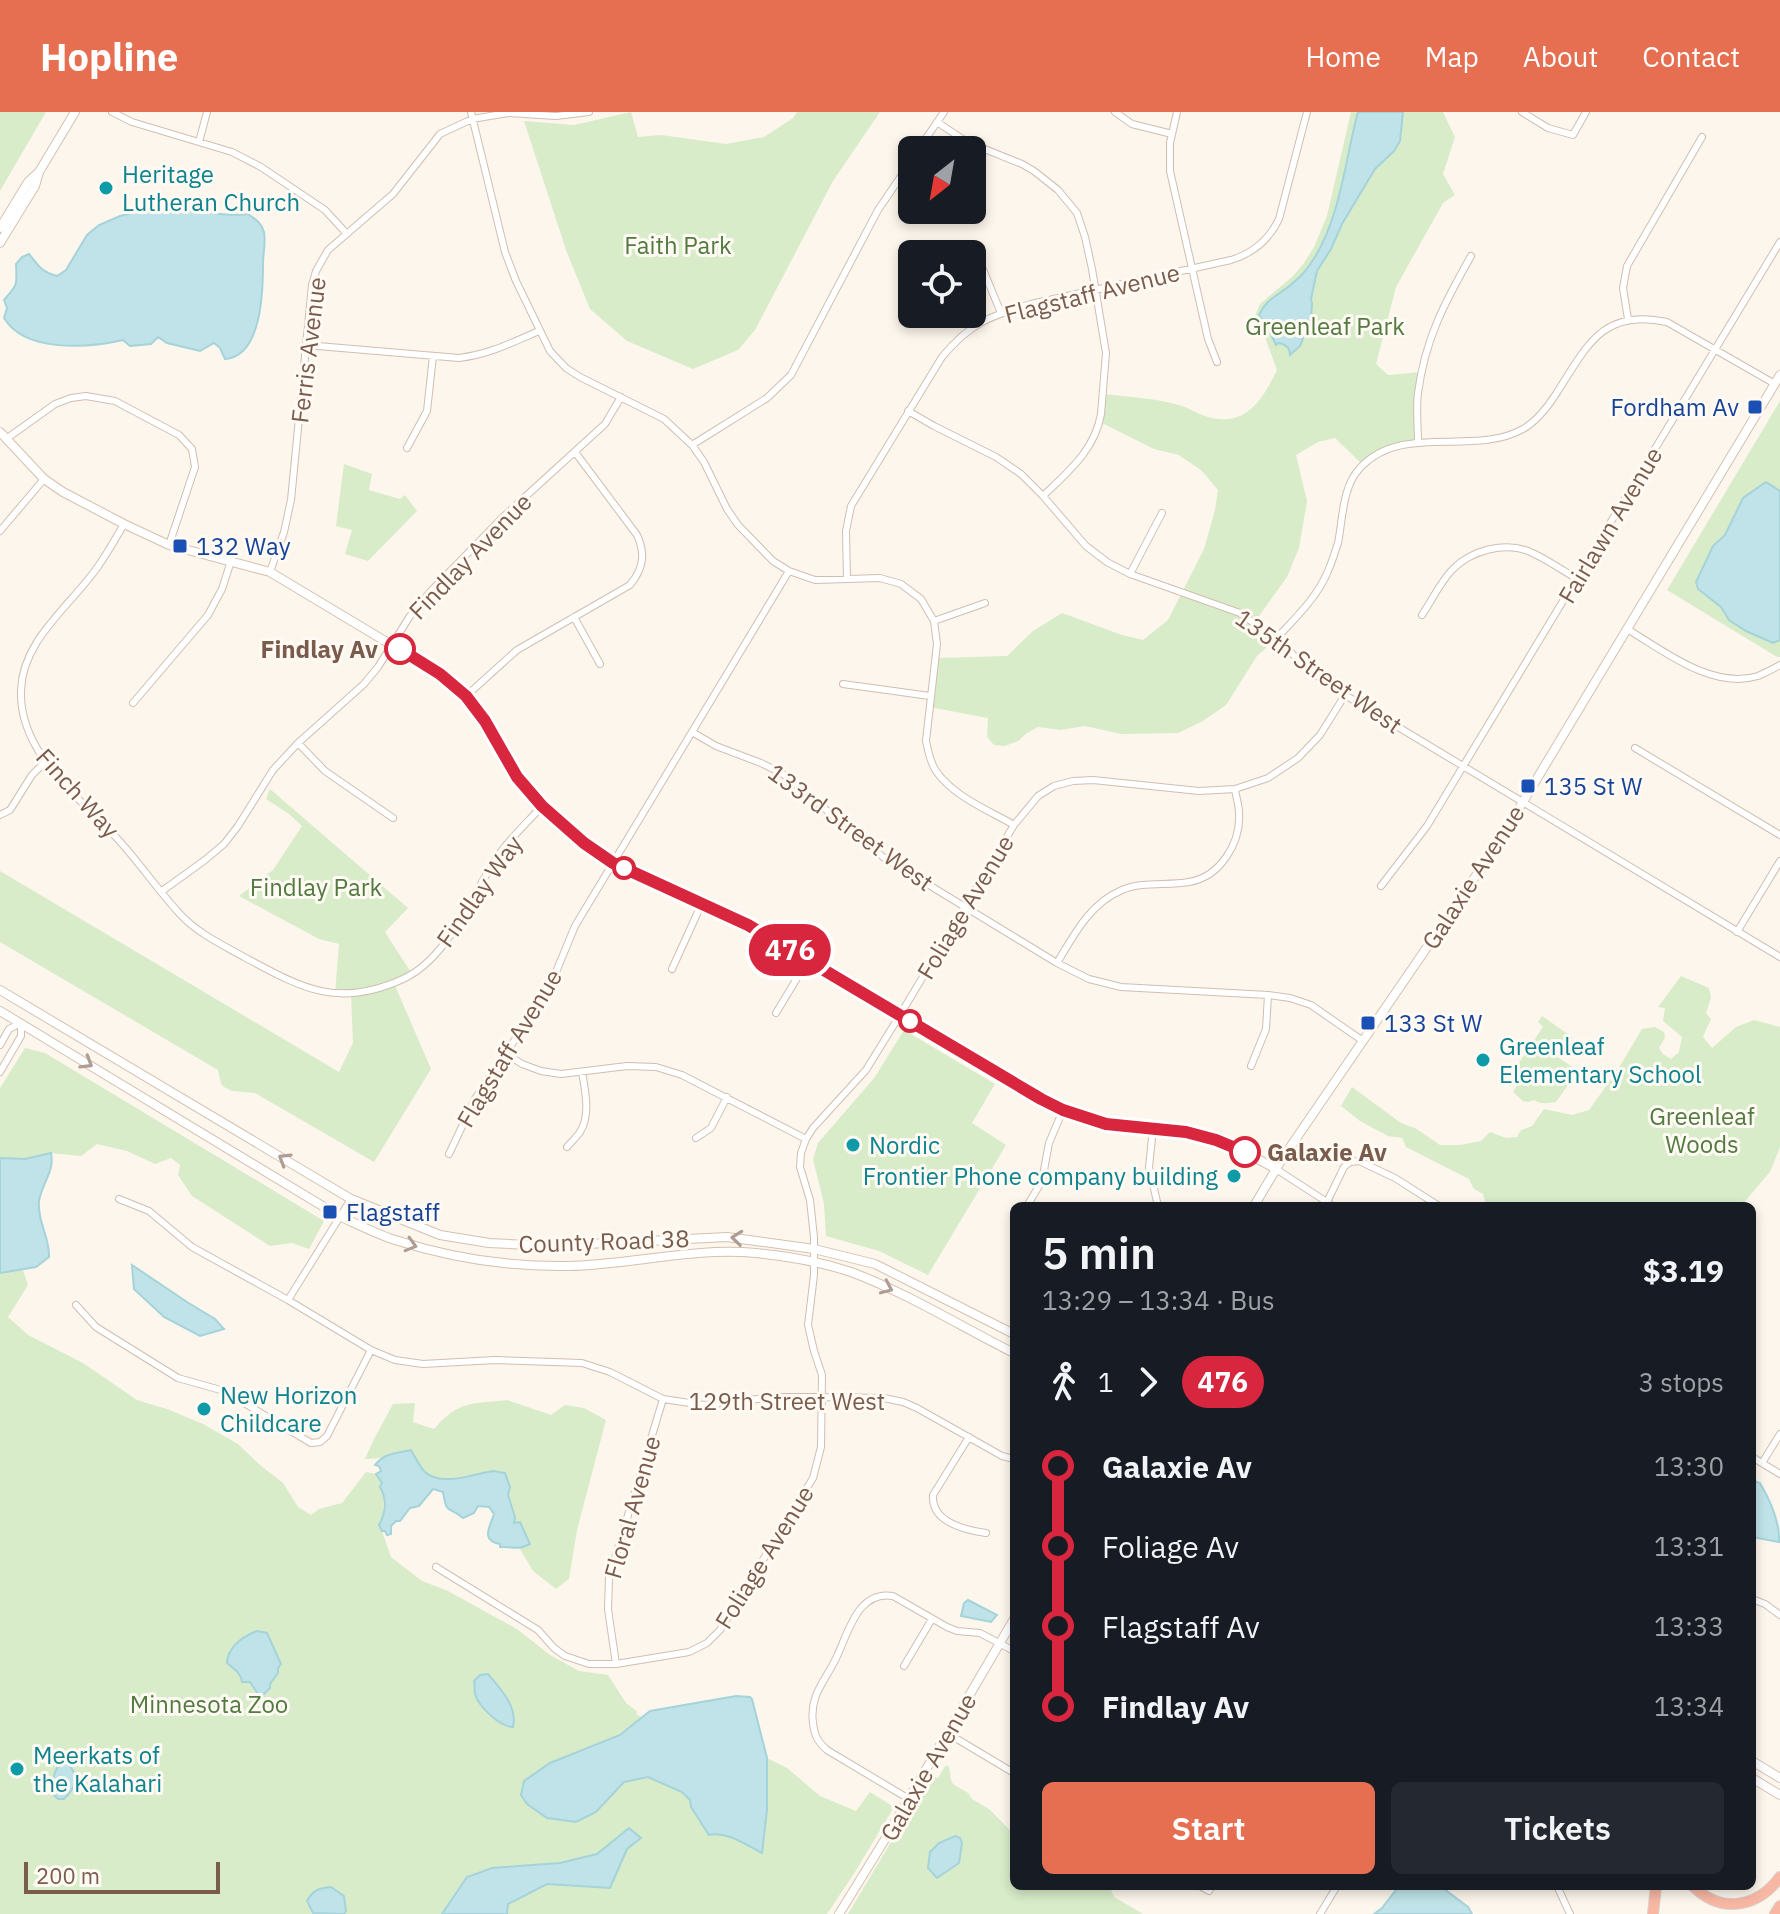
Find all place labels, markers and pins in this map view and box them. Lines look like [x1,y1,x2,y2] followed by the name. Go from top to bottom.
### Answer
[122,158,300,218] place label: Heritage Lutheran Church
[97,179,115,197] marker: Heritage Lutheran Church
[1610,391,1739,423] place label: Fordham Av
[1746,398,1764,416] marker: Fordham Av
[196,530,291,562] place label: 132 Way
[171,537,189,555] marker: 132 Way
[260,633,378,665] place label: Findlay Av
[385,634,415,664] marker: Findlay Av
[1544,770,1642,802] place label: 135 St W
[1519,777,1537,795] marker: 135 St W
[613,857,635,879] unlabelled marker
[1384,1007,1482,1039] place label: 133 St W
[899,1010,921,1032] unlabelled marker
[1359,1014,1377,1032] marker: 133 St W
[1499,1030,1701,1090] place label: Greenleaf Elementary School
[1474,1051,1492,1069] marker: Greenleaf Elementary School
[869,1129,940,1161] place label: Nordic
[844,1136,862,1154] marker: Nordic
[1267,1136,1387,1168] place label: Galaxie Av
[1230,1137,1260,1167] marker: Galaxie Av
[863,1160,1218,1192] place label: Frontier Phone company building
[1225,1167,1243,1185] marker: Frontier Phone company building
[346,1196,440,1228] place label: Flagstaff
[321,1203,339,1221] marker: Flagstaff
[220,1379,357,1439] place label: New Horizon Childcare
[195,1400,213,1418] marker: New Horizon Childcare
[33,1739,162,1799] place label: Meerkats of the Kalahari
[8,1760,26,1778] marker: Meerkats of the Kalahari

